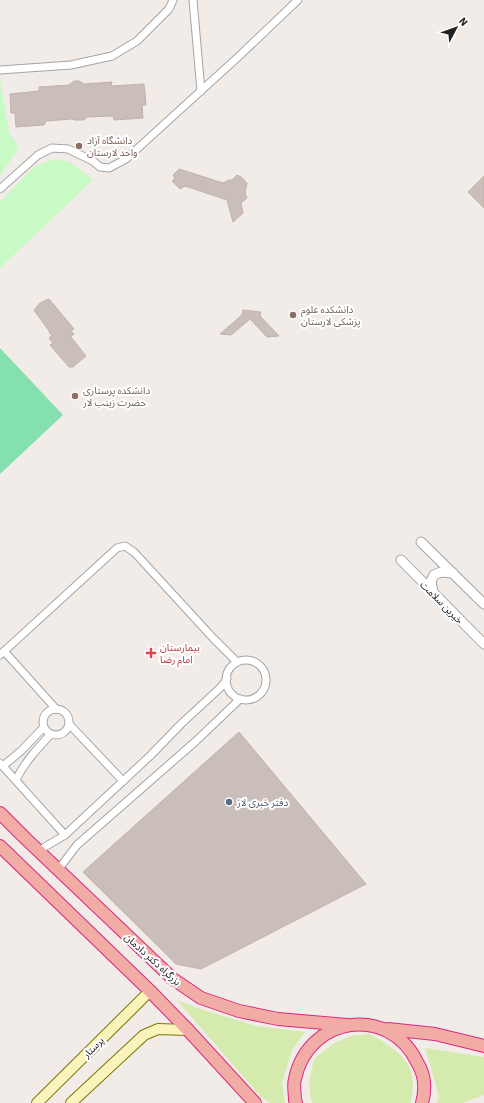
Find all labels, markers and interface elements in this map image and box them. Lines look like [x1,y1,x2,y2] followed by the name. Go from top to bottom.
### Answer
[436,8,476,48] north arrow
[455,14,471,29] text: N
[87,134,138,160] place label: دانشگاه آزاد واحد لارستان
[74,141,84,151] marker: دانشگاه آزاد واحد لارستان
[301,303,360,329] place label: دانشکده علوم پزشکی لارستان
[288,310,298,320] marker: دانشکده علوم پزشکی لارستان
[82,384,150,410] place label: دانشکده پرستاری حضرت زینب لار
[70,391,80,401] marker: دانشکده پرستاری حضرت زینب لار
[417,578,466,627] street label: خیرین سلامت
[160,641,200,668] place label: بیمارستان امام رضا
[145,647,157,659] marker: بیمارستان امام رضا
[236,796,289,810] place label: دفتر خبری لاز
[224,797,234,807] marker: دفتر خبری لاز
[121,931,184,989] street label: بزرگراه دکتر دادمان
[79,1034,107,1062] street label: پرستار

